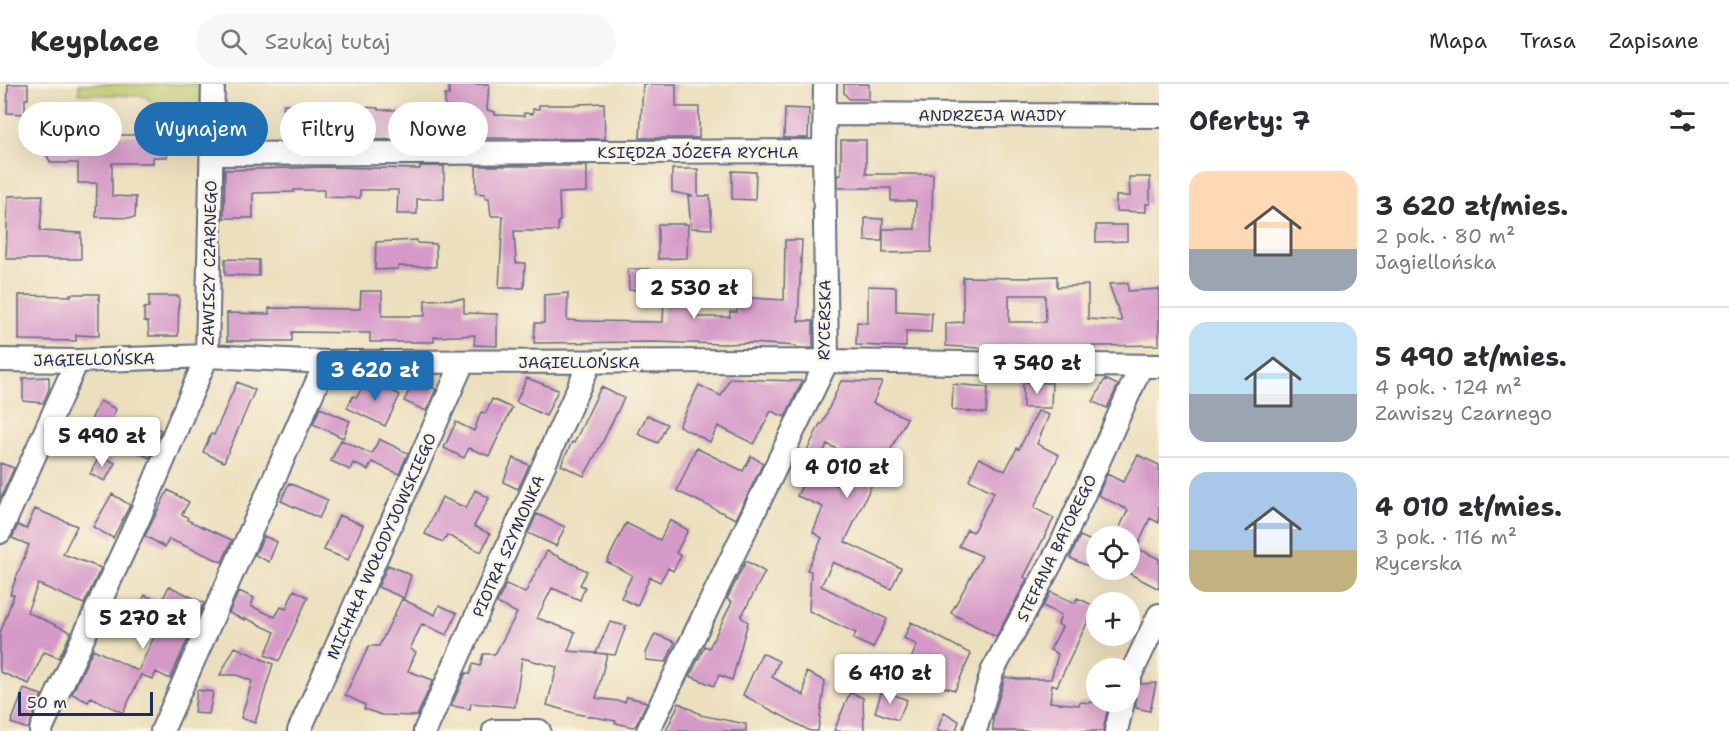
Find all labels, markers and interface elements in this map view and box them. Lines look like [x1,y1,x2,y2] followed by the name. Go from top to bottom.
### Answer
[196,14,616,68] search box
[30,22,160,60] text: Keyplace
[217,25,250,58] icon: search
[265,27,390,56] text: Szukaj tutaj
[1429,27,1487,55] text: Mapa
[1520,27,1576,55] text: Trasa
[1609,27,1699,55] text: Zapisane
[18,102,122,156] chip: Kupno
[134,102,268,156] chip: Wynajem
[280,102,376,156] chip: Filtry
[388,102,488,156] chip: Nowe
[1189,103,1310,138] text: Oferty: 7
[1666,104,1699,137] icon: filters
[918,105,1066,126] street label: ANDRZEJA WAJDY
[597,142,799,163] street label: KSIĘDZA JÓZEFA RYCHLA
[198,180,221,346] street label: ZAWISZY CZARNEGO
[1375,188,1568,223] text: 3 620 zł/mies.
[1237,195,1309,267] icon: home
[1375,223,1515,249] text: 2 pok. · 80 m²
[1375,249,1496,275] text: Jagiellońska
[632,269,756,320] pin: 2 530 zł
[650,275,738,301] text: 2 530 zł
[813,279,836,361] street label: RYCERSKA
[1375,339,1567,374] text: 5 490 zł/mies.
[975,344,1099,395] pin: 7 540 zł
[1237,346,1309,418] icon: home
[33,348,155,371] street label: JAGIELLOŃSKA
[993,350,1081,376] text: 7 540 zł
[313,351,437,402] pin: 3 620 zł
[518,352,640,373] street label: JAGIELLOŃSKA
[331,357,419,383] text: 3 620 zł
[1375,374,1522,400] text: 4 pok. · 124 m²
[1375,400,1552,426] text: Zawiszy Czarnego
[40,417,164,468] pin: 5 490 zł
[58,423,146,449] text: 5 490 zł
[322,430,441,663] street label: MICHAŁA WOŁODYJOWSKIEGO
[785,448,909,499] pin: 4 010 zł
[805,454,889,480] text: 4 010 zł
[1012,471,1101,625] street label: STEFANA BATOREGO
[468,472,549,621] street label: PIOTRA SZYMONKA
[1375,489,1562,524] text: 4 010 zł/mies.
[1237,496,1309,568] icon: home
[1375,524,1517,550] text: 3 pok. · 116 m²
[1086,526,1140,712] map controls
[1086,526,1140,580] button: locate
[1375,550,1462,576] text: Rycerska
[1086,592,1140,646] button: +
[81,599,205,650] pin: 5 270 zł
[99,605,187,631] text: 5 270 zł
[828,654,952,705] pin: 6 410 zł
[1086,658,1140,712] button: −
[848,660,932,686] text: 6 410 zł
[18,689,153,716] scale bar
[27,692,67,713] text: 50 m

